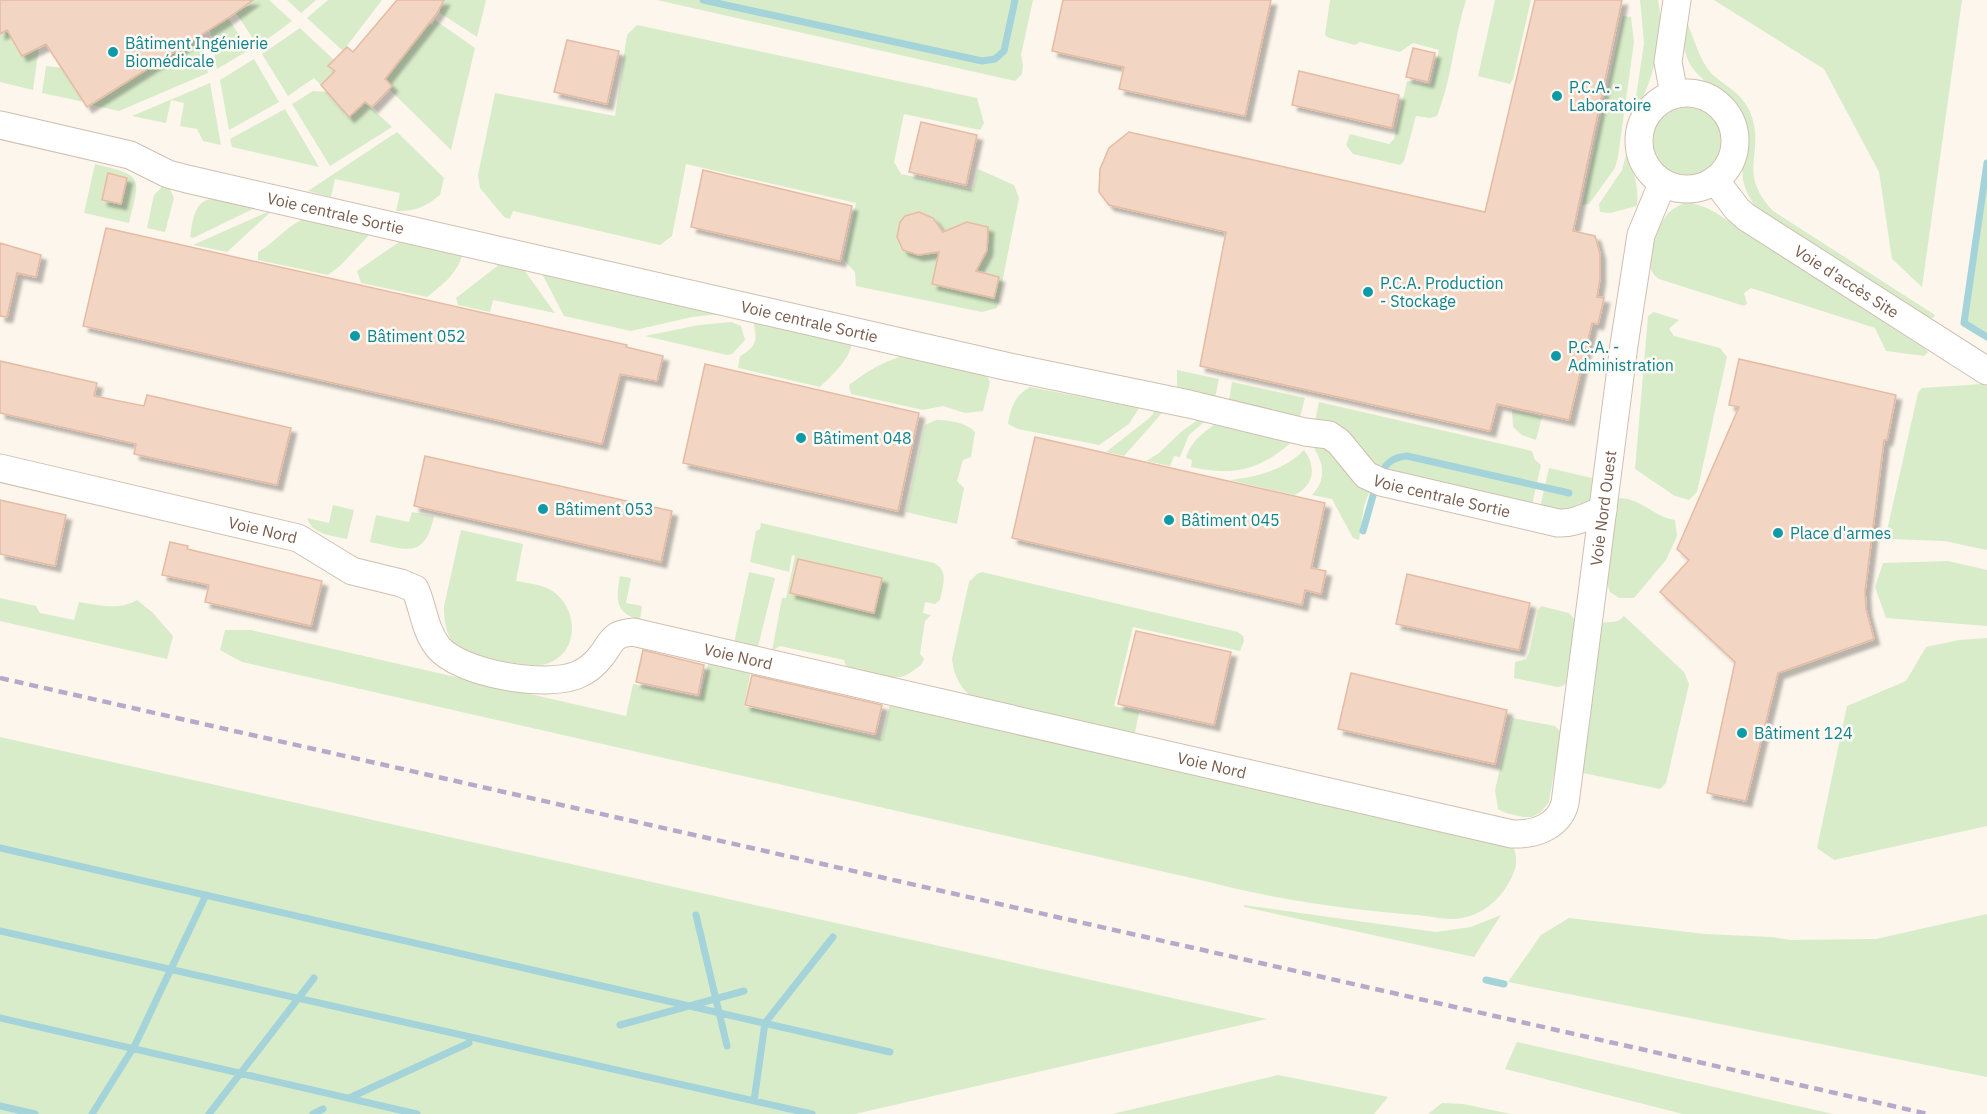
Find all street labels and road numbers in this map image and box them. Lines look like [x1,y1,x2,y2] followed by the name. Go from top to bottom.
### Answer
[265,188,406,238] street label: Voie centrale Sortie
[1791,241,1903,322] street label: Voie d'accès Site
[739,296,880,347] street label: Voie centrale Sortie
[1586,449,1620,567] street label: Voie Nord Ouest
[1370,470,1513,522] street label: Voie centrale Sortie
[226,512,299,548] street label: Voie Nord
[702,639,775,674] street label: Voie Nord
[1175,747,1248,783] street label: Voie Nord

